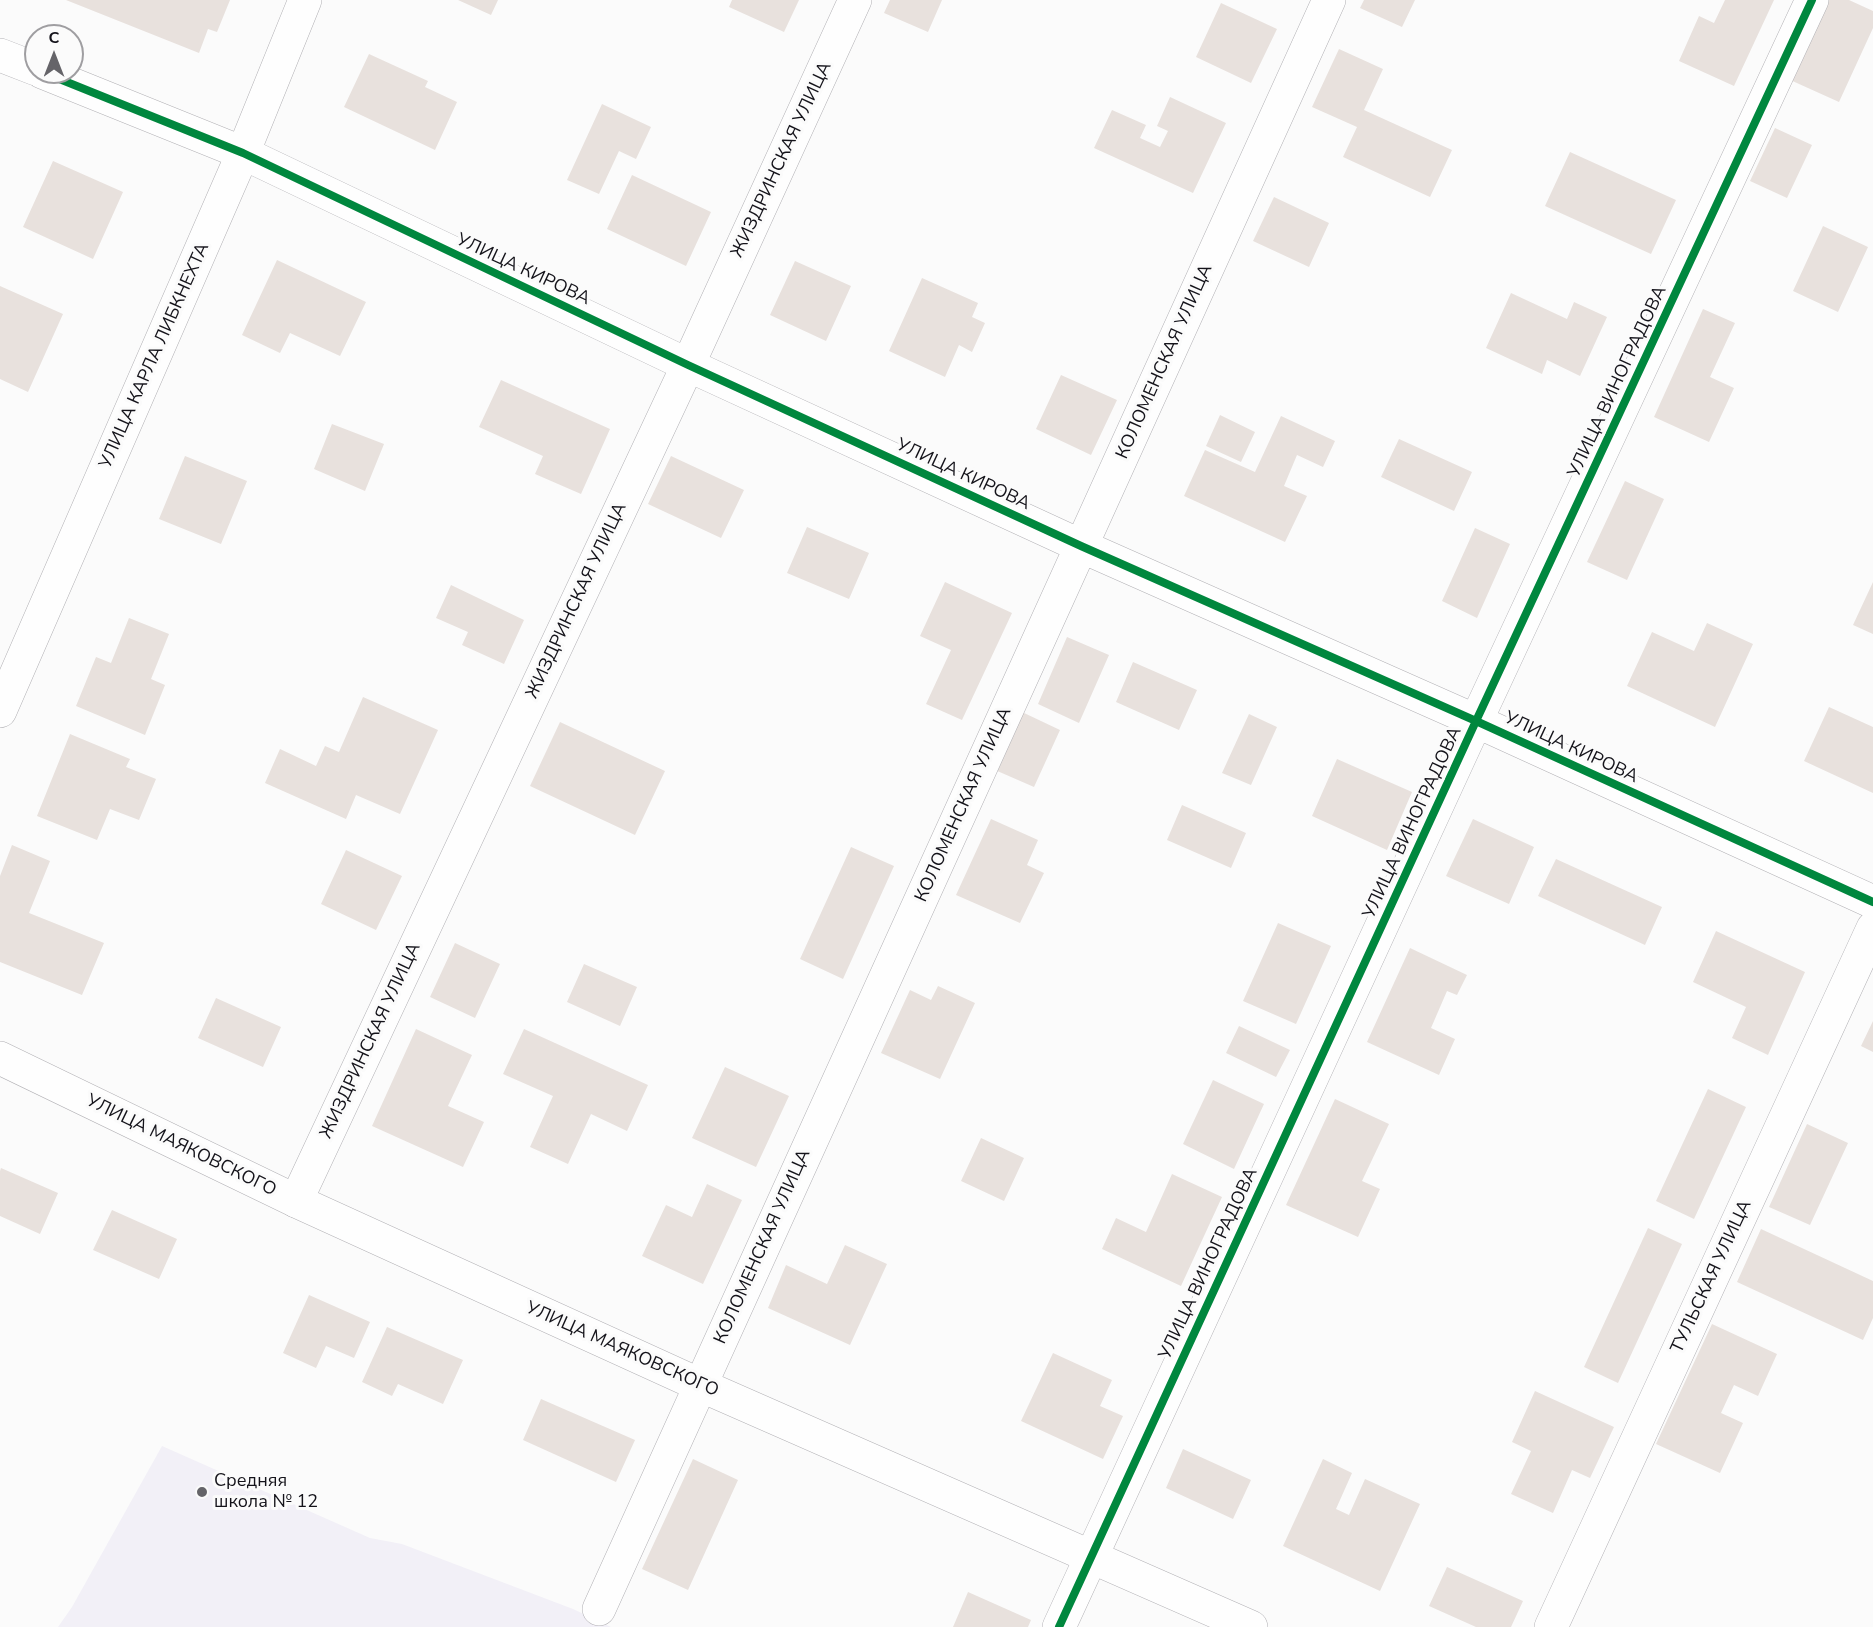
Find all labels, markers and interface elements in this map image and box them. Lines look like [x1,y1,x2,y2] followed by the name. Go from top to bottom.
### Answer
[24,24,84,84] north arrow
[49,27,59,49] text: С
[727,59,837,261] street label: ЖИЗДРИНСКАЯ УЛИЦА
[453,230,593,310] street label: УЛИЦА КИРОВА
[95,240,215,472] street label: УЛИЦА КАРЛА ЛИБКНЕХТА
[1112,261,1218,463] street label: КОЛОМЕНСКАЯ УЛИЦА
[1564,283,1672,481] street label: УЛИЦА ВИНОГРАДОВА
[893,435,1033,515] street label: УЛИЦА КИРОВА
[522,500,632,702] street label: ЖИЗДРИНСКАЯ УЛИЦА
[911,704,1017,906] street label: КОЛОМЕНСКАЯ УЛИЦА
[1501,708,1641,788] street label: УЛИЦА КИРОВА
[1359,724,1467,922] street label: УЛИЦА ВИНОГРАДОВА
[316,940,426,1142] street label: ЖИЗДРИНСКАЯ УЛИЦА
[82,1091,280,1201] street label: УЛИЦА МАЯКОВСКОГО
[710,1146,816,1348] street label: КОЛОМЕНСКАЯ УЛИЦА
[1155,1165,1263,1363] street label: УЛИЦА ВИНОГРАДОВА
[1667,1197,1757,1357] street label: ТУЛЬСКАЯ УЛИЦА
[522,1298,722,1402] street label: УЛИЦА МАЯКОВСКОГО
[214,1471,318,1514] place label: Средняя школа № 12
[195,1485,209,1499] marker: Средняя школа № 12

